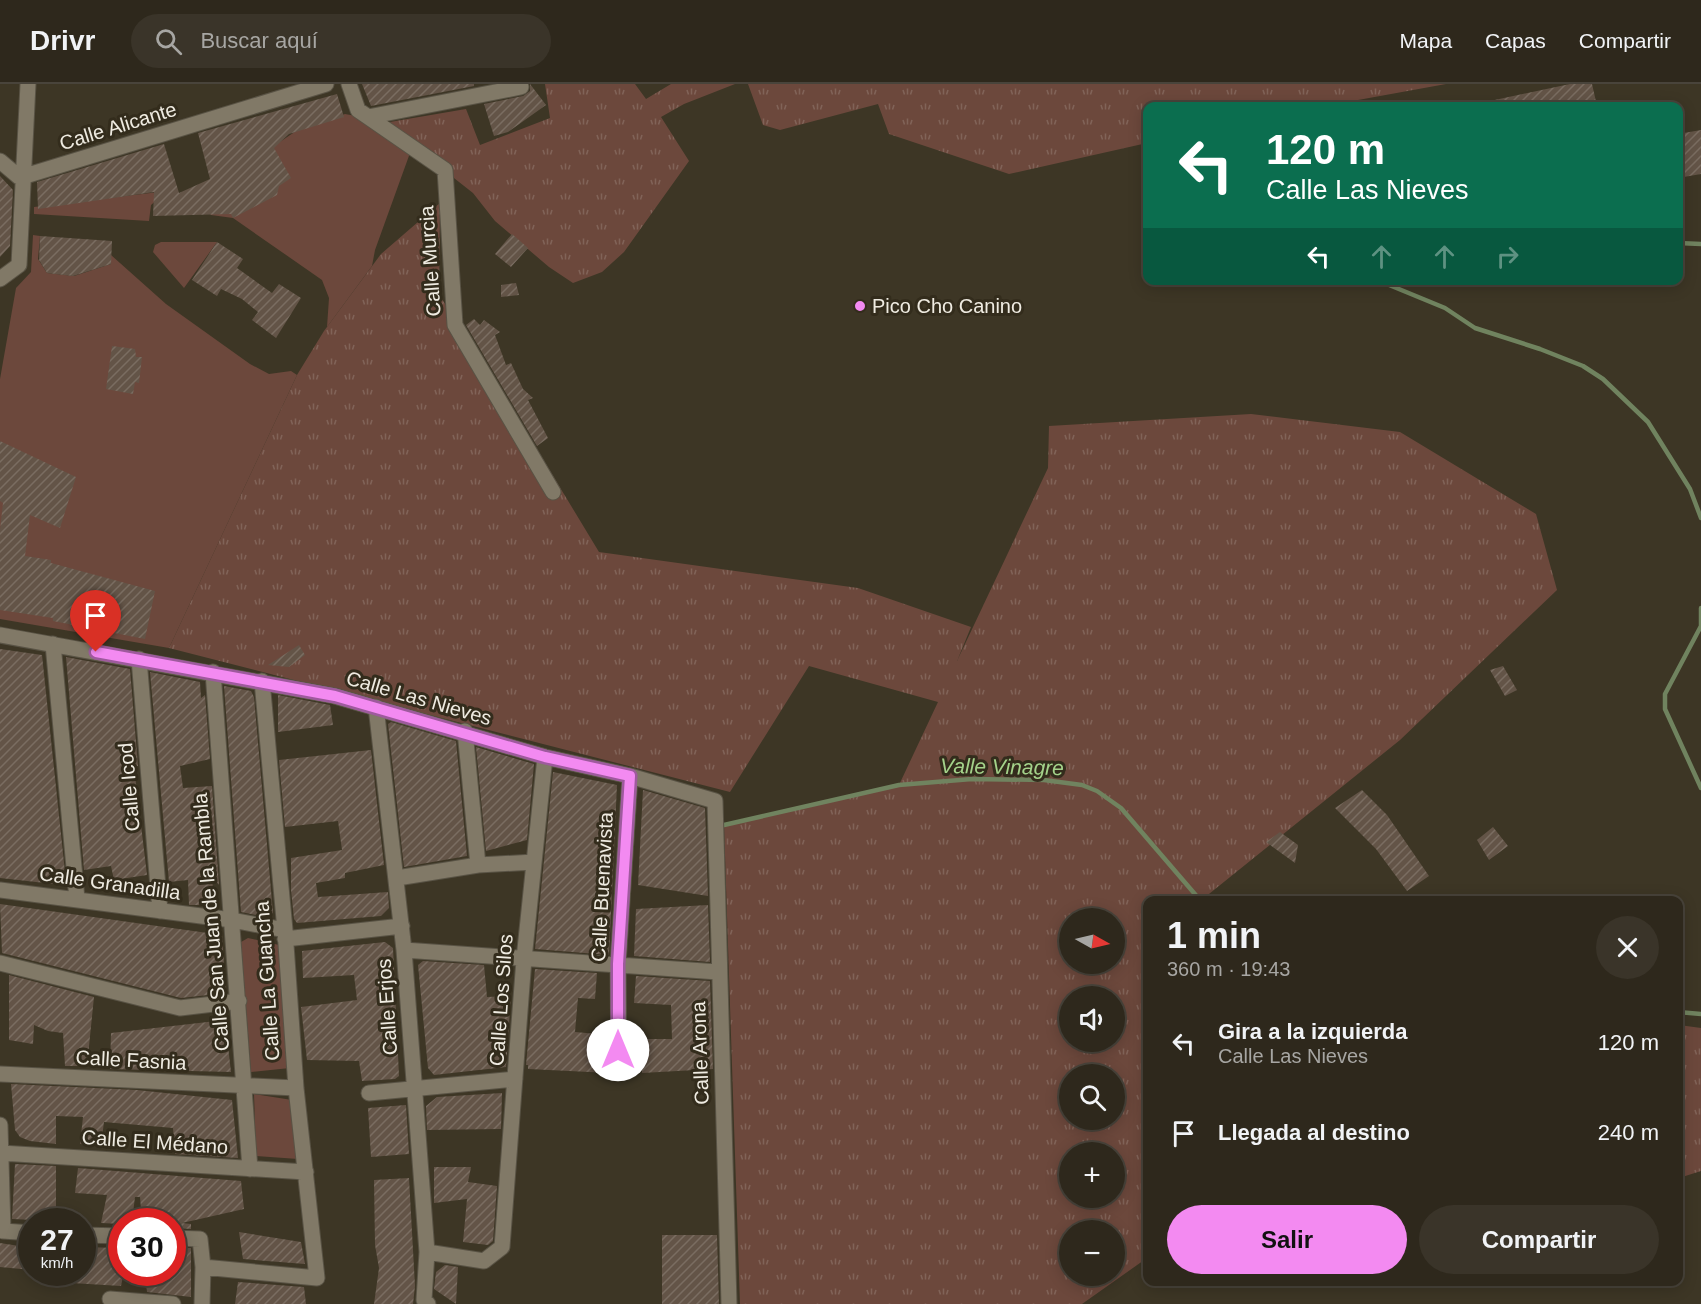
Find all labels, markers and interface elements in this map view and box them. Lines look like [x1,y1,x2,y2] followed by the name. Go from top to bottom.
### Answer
[131,14,551,68] search box
[30,25,95,56] text: Drivr
[152,25,185,58] icon: search
[200,28,318,53] text: Buscar aquí
[1400,29,1452,52] text: Mapa
[1485,29,1546,52] text: Capas
[1579,29,1671,52] text: Compartir
[57,98,179,154] street label: Calle Alicante
[1167,126,1245,204] icon: left
[1266,126,1385,173] text: 120 m
[1266,175,1469,205] text: Calle Las Nieves
[415,204,445,317] street label: Calle Murcia
[1302,240,1335,273] icon: left
[1365,240,1398,273] icon: ahead
[1428,240,1461,273] icon: ahead
[1491,240,1524,273] icon: right
[872,295,1022,317] place label: Pico Cho Canino
[853,299,867,313] marker: Pico Cho Canino
[70,590,121,652] pin
[79,599,112,632] icon: arrive
[344,667,494,729] street label: Calle Las Nieves
[114,742,144,832] street label: Calle Icod
[940,754,1064,779] water label: Valle Vinagre
[189,791,233,1052] street label: Calle San Juan de la Rambla
[587,811,617,963] street label: Calle Buenavista
[38,862,183,904] street label: Calle Granadilla
[250,900,284,1062] street label: Calle La Guancha
[1059,908,1125,974] north arrow
[1059,908,1125,1286] map controls
[1167,915,1261,956] text: 1 min
[1596,916,1659,979] button: close
[485,933,517,1067] street label: Calle Los Silos
[373,958,401,1056] street label: Calle Erjos
[1167,958,1290,980] text: 360 m · 19:43
[1059,986,1125,1052] button: sound
[687,1000,713,1105] street label: Calle Arona
[586,1018,650,1082] position arrow
[1218,1019,1408,1044] text: Gira a la izquierda
[1167,1027,1200,1060] icon: left
[1598,1030,1659,1055] text: 120 m
[1218,1045,1368,1067] text: Calle Las Nieves
[75,1046,188,1074] street label: Calle Fasnia
[1059,1064,1125,1130] button: search
[1167,1117,1200,1150] icon: arrive
[1218,1120,1410,1145] text: Llegada al destino
[1598,1120,1659,1145] text: 240 m
[81,1126,229,1158] street label: Calle El Médano
[1059,1142,1125,1208] button: +
[1167,1205,1407,1274] button: Salir
[1419,1205,1659,1274] button: Compartir
[108,1208,186,1286] speed limit sign: 30
[1059,1220,1125,1286] button: −
[40,1223,74,1256] text: 27
[41,1254,73,1271] text: km/h

